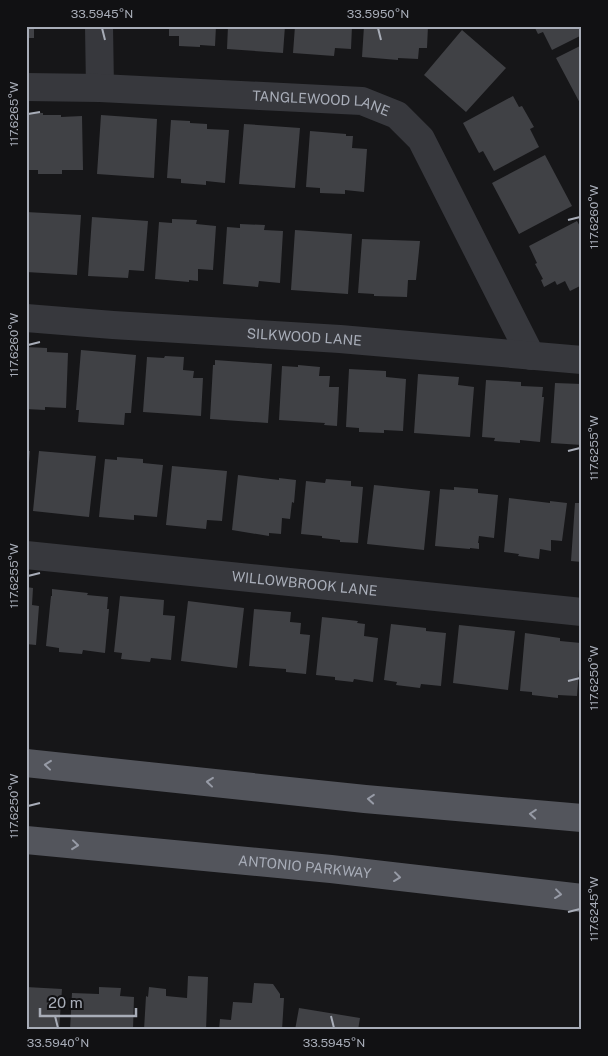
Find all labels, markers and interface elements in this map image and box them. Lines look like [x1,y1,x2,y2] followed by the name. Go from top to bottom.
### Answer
[71,7,133,21] text: 33.5945°N
[347,7,409,21] text: 33.5950°N
[7,81,21,147] text: 117.6265°W
[252,88,392,119] street label: TANGLEWOOD LANE
[587,184,601,249] text: 117.6260°W
[7,312,21,377] text: 117.6260°W
[246,325,363,349] street label: SILKWOOD LANE
[587,415,601,481] text: 117.6255°W
[7,543,21,609] text: 117.6255°W
[231,568,378,599] street label: WILLOWBROOK LANE
[587,645,601,710] text: 117.6250°W
[44,760,52,771] one-way arrow
[7,773,21,838] text: 117.6250°W
[205,777,213,788] one-way arrow
[367,794,375,805] one-way arrow
[529,809,537,820] one-way arrow
[71,839,79,850] one-way arrow
[237,852,373,882] street label: ANTONIO PARKWAY
[393,871,401,882] one-way arrow
[587,876,601,941] text: 117.6245°W
[555,888,563,899] one-way arrow
[40,986,136,1018] scale bar
[48,994,83,1011] text: 20 m
[27,1036,89,1050] text: 33.5940°N
[303,1036,365,1050] text: 33.5945°N

